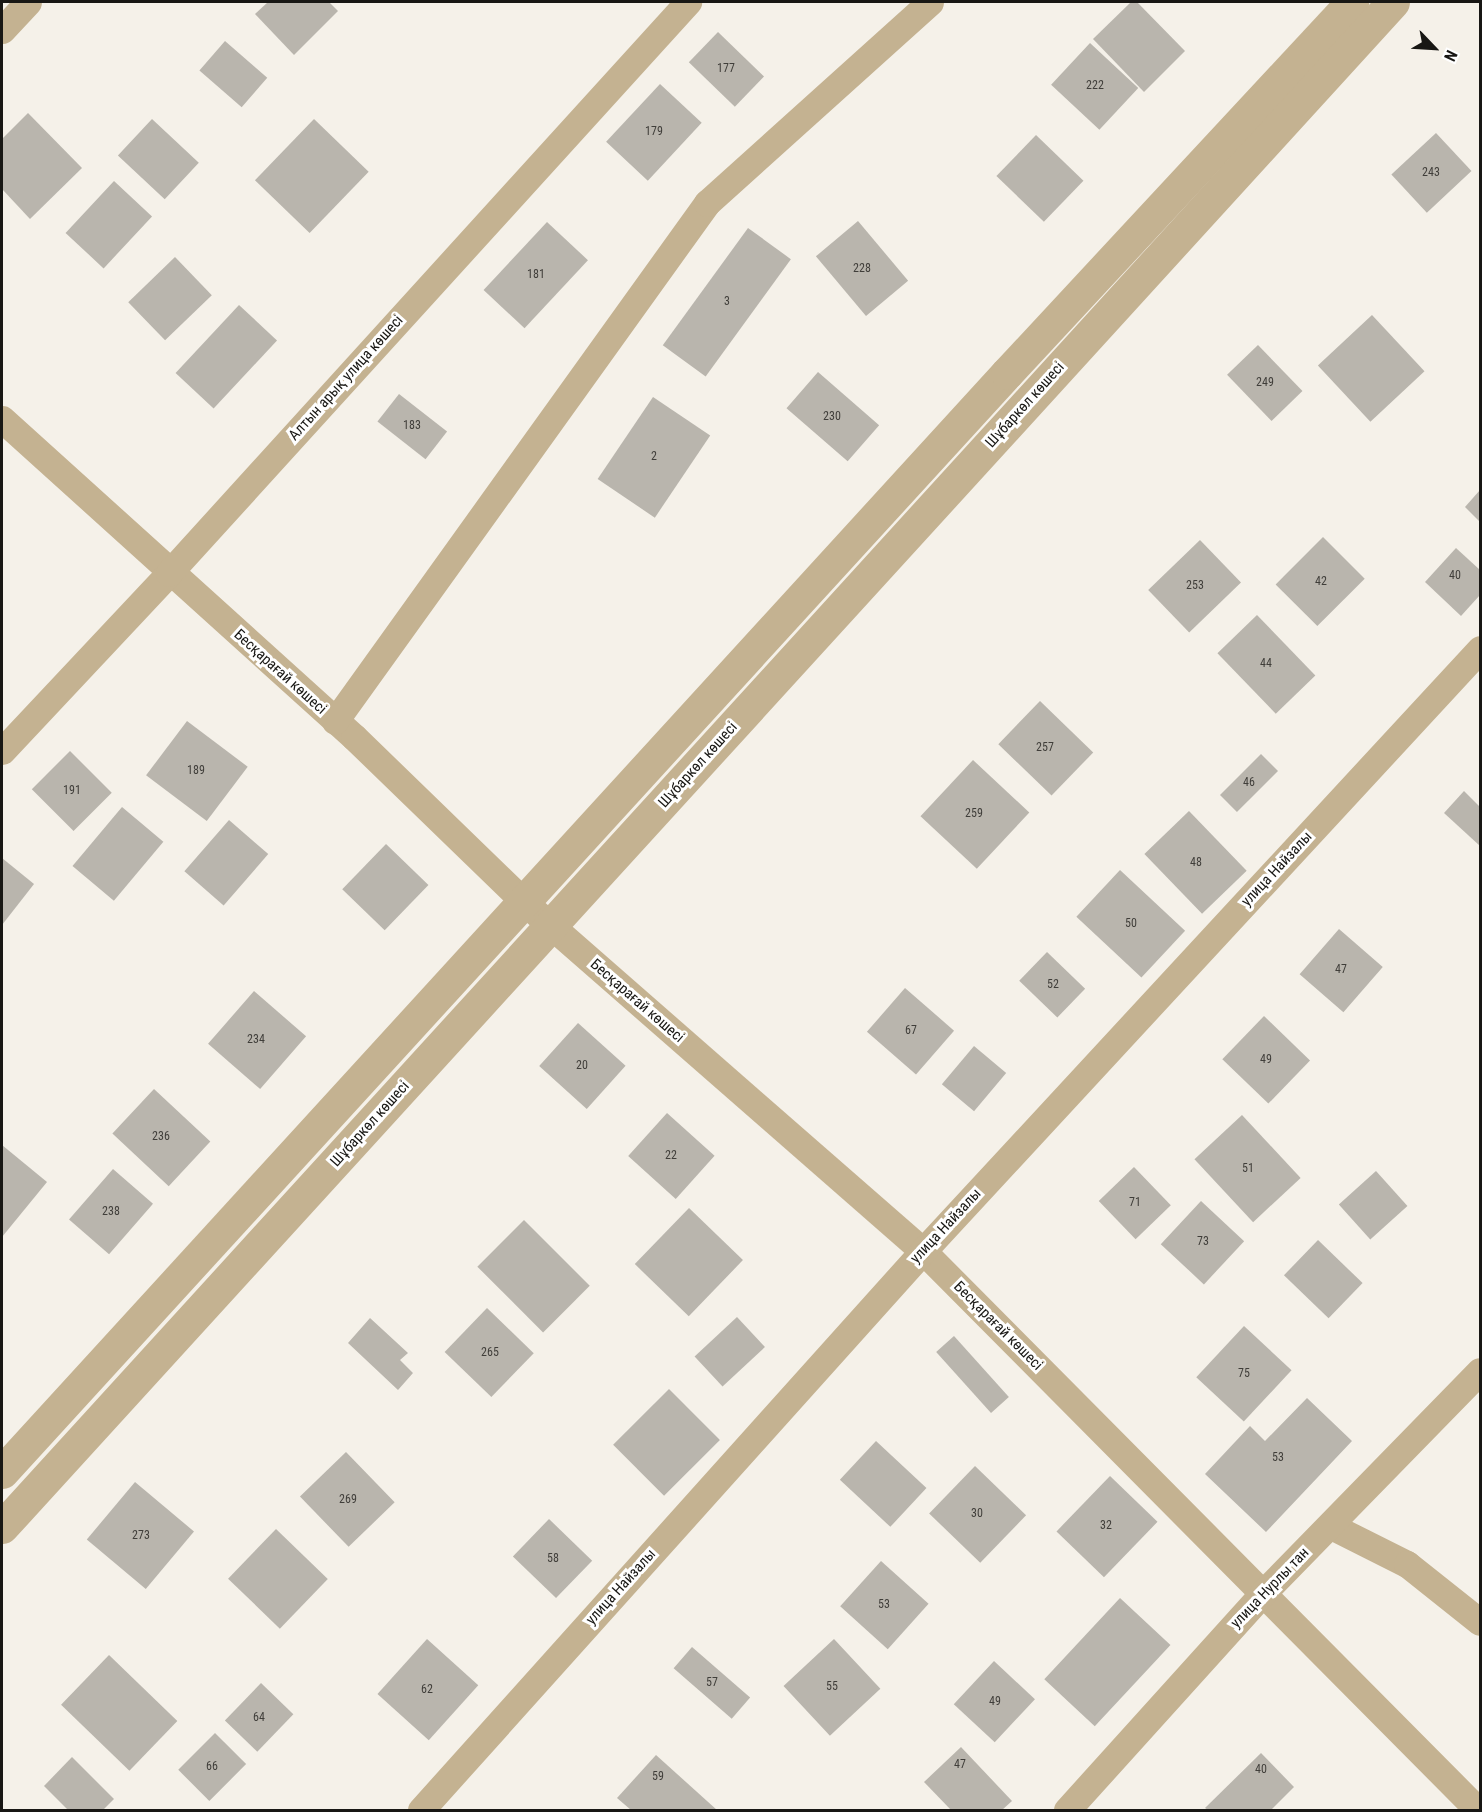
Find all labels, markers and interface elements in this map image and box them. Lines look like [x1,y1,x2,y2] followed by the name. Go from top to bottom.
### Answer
[1404,18,1464,78] north arrow
[1440,47,1461,64] text: N
[717,62,735,76] house number: 177
[1086,79,1104,93] house number: 222
[645,125,663,139] house number: 179
[1422,166,1440,180] house number: 243
[853,262,871,276] house number: 228
[527,268,545,282] house number: 181
[724,295,730,309] house number: 3
[285,312,407,444] street label: Алтын арық улица көшесі
[982,359,1068,451] street label: Шұбаркөл көшесі
[1256,376,1274,390] house number: 249
[823,410,841,424] house number: 230
[403,419,421,433] house number: 183
[651,450,657,464] house number: 2
[1449,569,1461,583] house number: 40
[1315,575,1327,589] house number: 42
[1186,579,1204,593] house number: 253
[230,626,330,718] street label: Бесқарағай көшесі
[1260,657,1272,671] house number: 44
[655,719,741,811] street label: Шұбаркөл көшесі
[1036,741,1054,755] house number: 257
[187,764,205,778] house number: 189
[1243,776,1255,790] house number: 46
[63,784,81,798] house number: 191
[965,807,983,821] house number: 259
[1238,828,1316,910] street label: улица Найзалы
[1190,856,1202,870] house number: 48
[1125,917,1137,931] house number: 50
[586,955,688,1047] street label: Бесқарағай көшесі
[1335,963,1347,977] house number: 47
[1047,978,1059,992] house number: 52
[905,1024,917,1038] house number: 67
[247,1033,265,1047] house number: 234
[1260,1053,1272,1067] house number: 49
[576,1059,588,1073] house number: 20
[327,1078,413,1170] street label: Шұбаркөл көшесі
[152,1130,170,1144] house number: 236
[665,1149,677,1163] house number: 22
[1242,1162,1254,1176] house number: 51
[907,1185,985,1267] street label: улица Найзалы
[1129,1196,1141,1210] house number: 71
[102,1205,120,1219] house number: 238
[1197,1235,1209,1249] house number: 73
[950,1278,1046,1374] street label: Бесқарағай көшесі
[481,1346,499,1360] house number: 265
[1238,1367,1250,1381] house number: 75
[1272,1451,1284,1465] house number: 53
[339,1493,357,1507] house number: 269
[971,1507,983,1521] house number: 30
[1100,1519,1112,1533] house number: 32
[132,1529,150,1543] house number: 273
[1227,1544,1313,1632] street label: улица Нурлы тан
[582,1545,660,1629] street label: улица Найзалы
[547,1552,559,1566] house number: 58
[878,1598,890,1612] house number: 53
[706,1676,718,1690] house number: 57
[826,1680,838,1694] house number: 55
[421,1683,433,1697] house number: 62
[989,1695,1001,1709] house number: 49
[253,1711,265,1725] house number: 64
[954,1758,966,1772] house number: 47
[206,1760,218,1774] house number: 66
[1255,1763,1267,1777] house number: 40
[652,1770,664,1784] house number: 59

